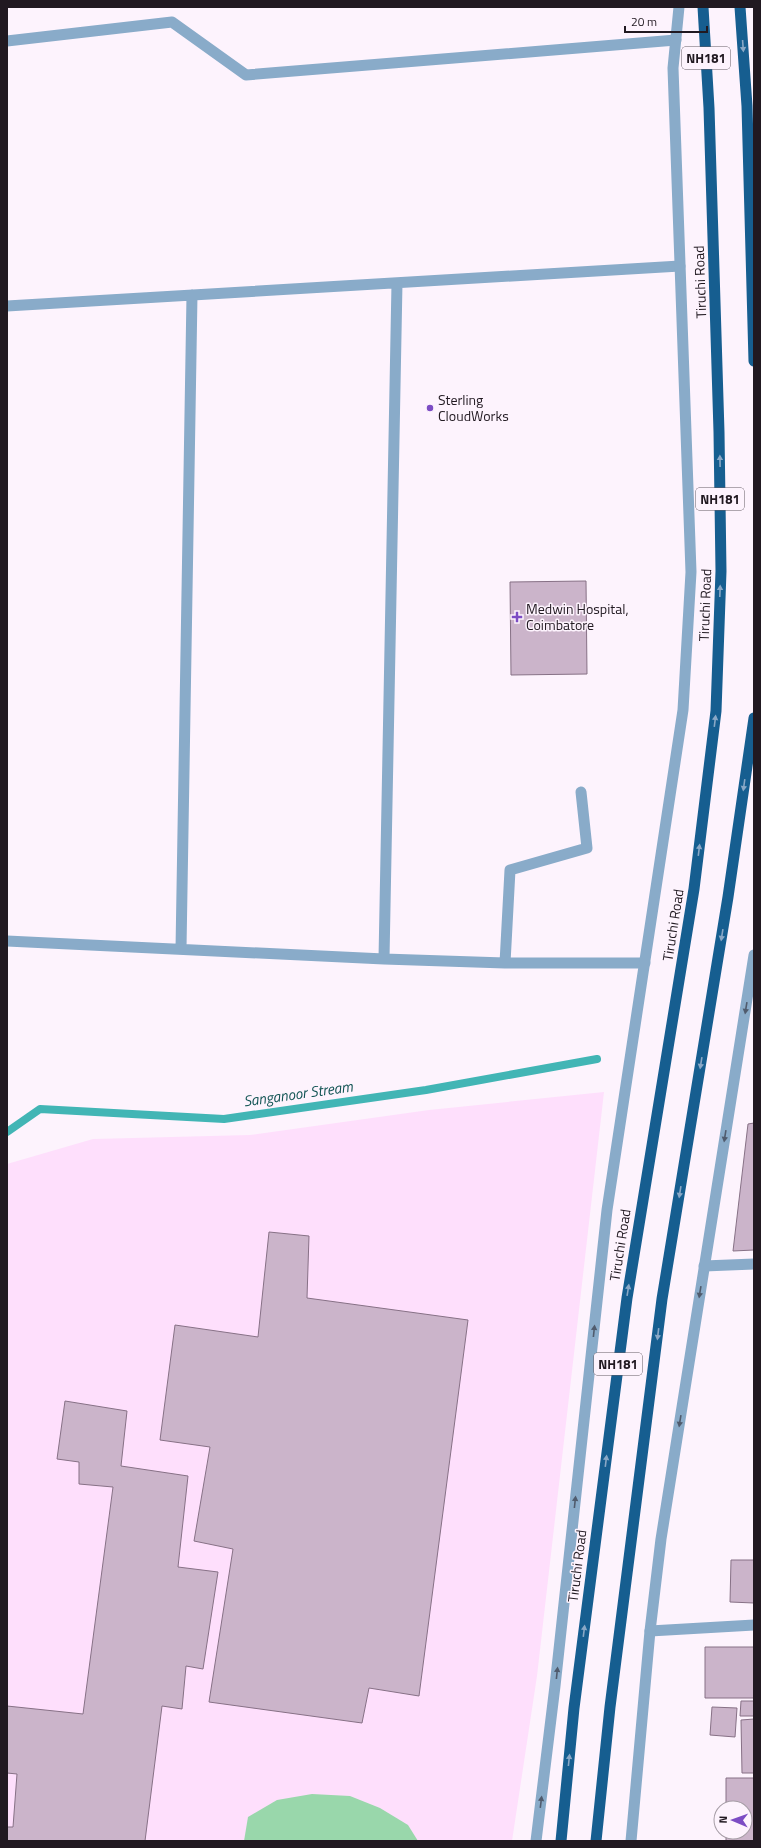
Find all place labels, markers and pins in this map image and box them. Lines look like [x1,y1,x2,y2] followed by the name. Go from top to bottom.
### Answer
[438,389,509,426] place label: Sterling CloudWorks
[425,403,435,413] marker: Sterling CloudWorks
[526,598,629,635] place label: Medwin Hospital, Coimbatore
[511,611,523,623] marker: Medwin Hospital, Coimbatore

